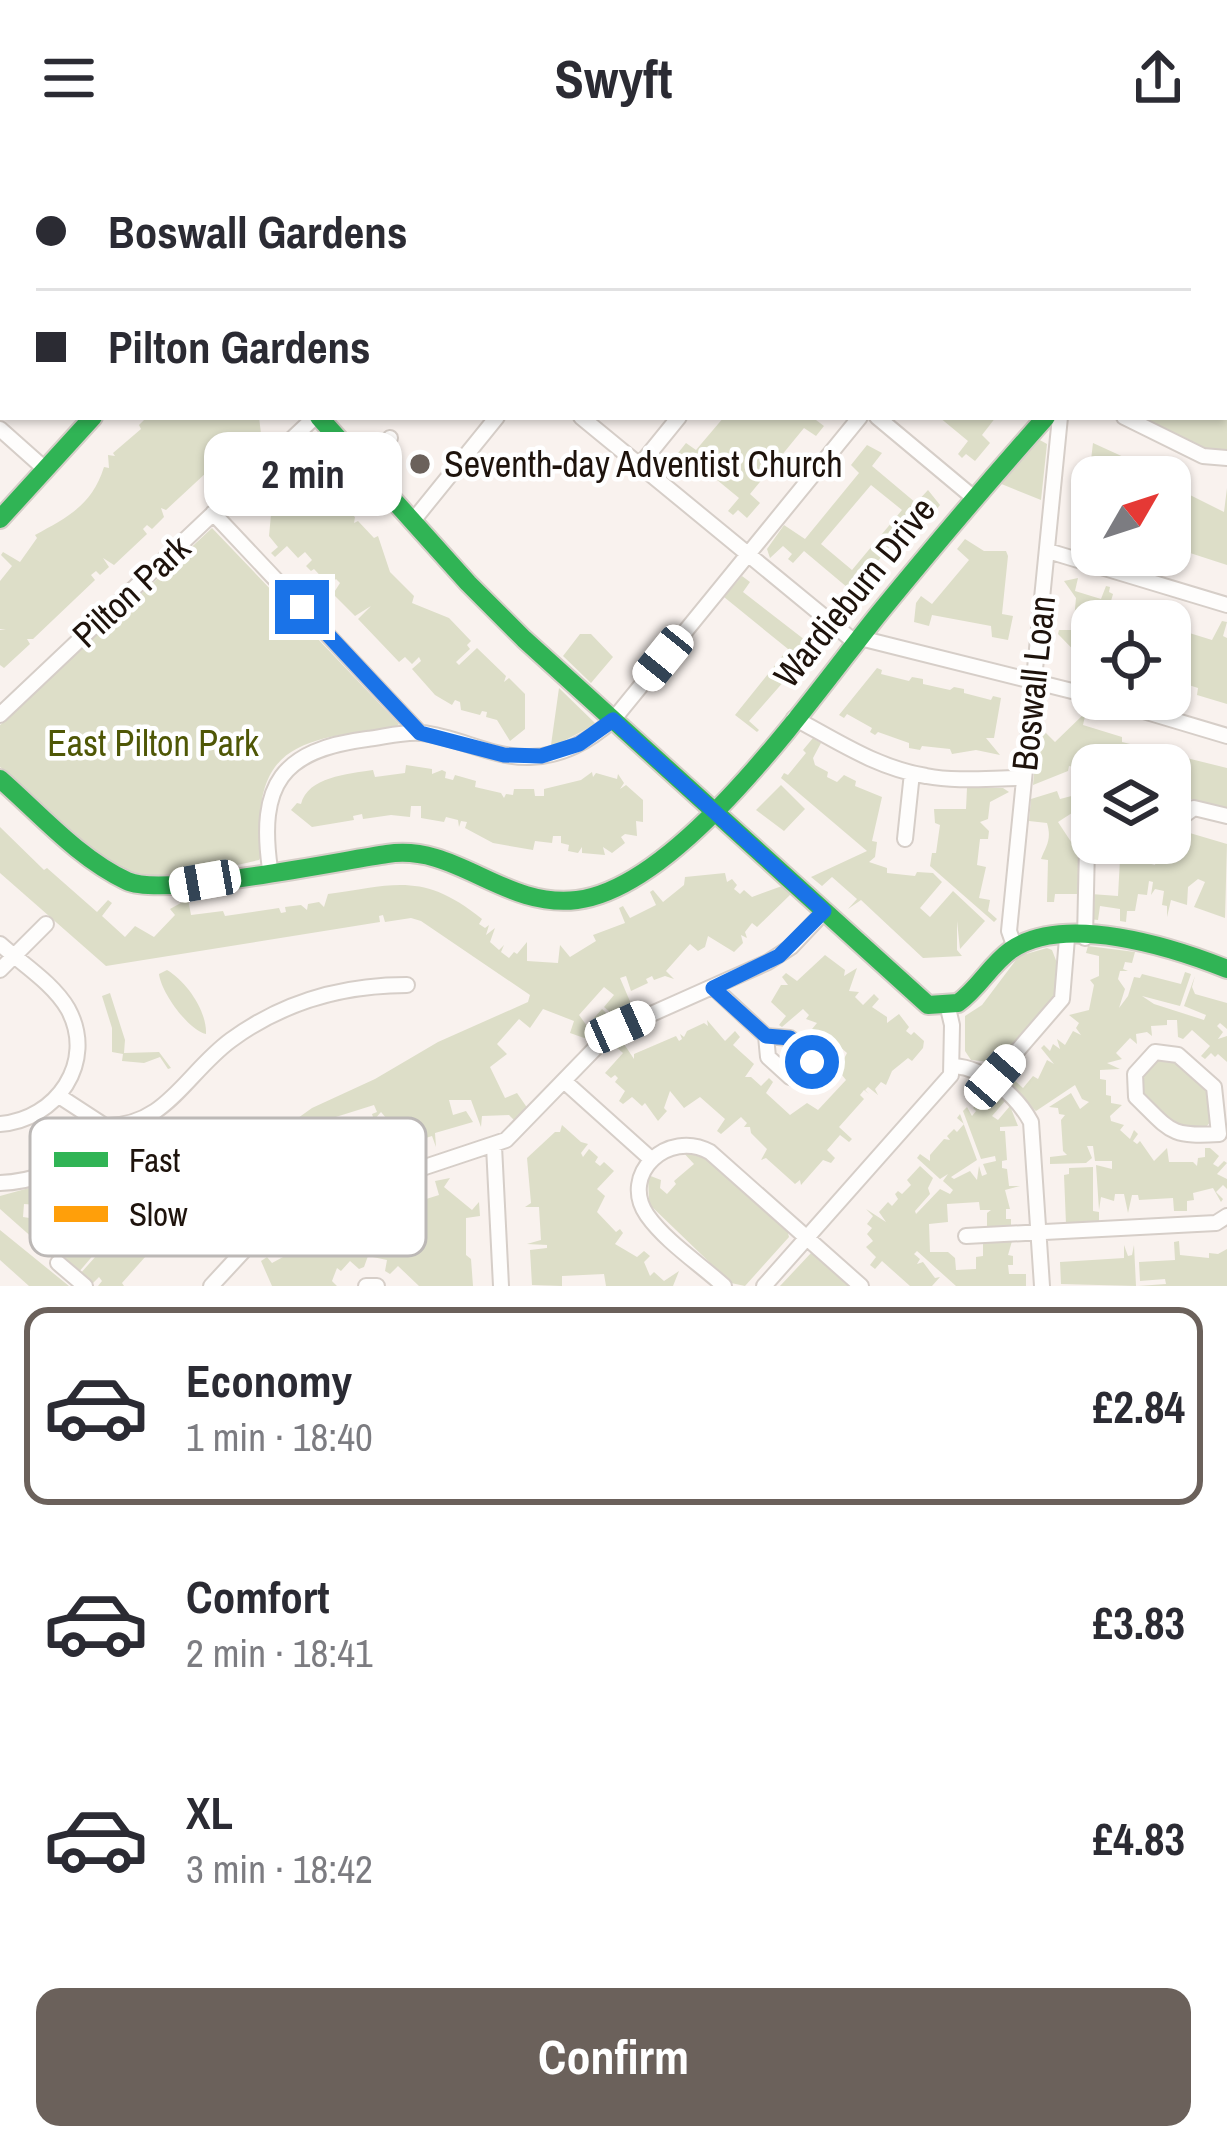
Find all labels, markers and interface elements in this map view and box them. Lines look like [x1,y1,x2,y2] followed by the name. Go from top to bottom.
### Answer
[554,42,673,115] text: Swyft
[36,45,102,111] icon: menu
[1125,45,1191,111] icon: share
[108,201,407,262] text: Boswall Gardens
[108,316,371,377] text: Pilton Gardens
[203,433,401,517] callout: 2 min
[444,440,843,488] place label: Seventh-day Adventist Church
[261,448,345,500] text: 2 min
[407,451,433,477] marker: Seventh-day Adventist Church
[1071,456,1191,576] north arrow
[1071,456,1191,864] map controls
[762,487,946,697] street label: Wardieburn Drive
[62,524,200,658] street label: Pilton Park
[275,580,329,634] route end
[1000,593,1066,773] street label: Boswall Loan
[1071,600,1191,720] button: locate
[626,619,700,697] car
[47,719,259,767] park label: East Pilton Park
[1071,744,1191,864] button: layers
[166,857,244,905] car
[580,996,660,1058] car
[785,1035,839,1089] route start
[958,1038,1032,1116] car
[30,1118,426,1256] legend
[129,1138,180,1182] text: Fast
[129,1192,188,1236] text: Slow
[186,1350,352,1411] text: Economy
[42,1352,150,1460] icon: car
[1093,1376,1185,1437] text: £2.84
[186,1411,373,1463] text: 1 min · 18:40
[186,1566,329,1627] text: Comfort
[42,1568,150,1676] icon: car
[1093,1592,1185,1653] text: £3.83
[186,1627,373,1679] text: 2 min · 18:41
[186,1782,233,1843] text: XL
[42,1784,150,1892] icon: car
[1093,1808,1185,1869] text: £4.83
[186,1843,373,1895] text: 3 min · 18:42
[36,1988,1191,2126] button: Confirm

